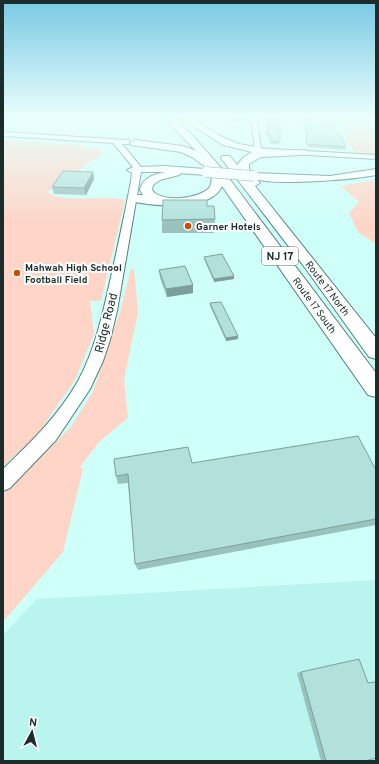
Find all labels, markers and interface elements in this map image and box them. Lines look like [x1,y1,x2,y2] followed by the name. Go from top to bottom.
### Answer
[183,221,193,231] marker: Garner Hotels
[196,221,261,234] place label: Garner Hotels
[262,247,298,265] road number: NJ 17
[302,259,352,319] street label: Route 17 North
[25,262,122,287] place label: Mahwah High School Football Field
[12,268,22,278] marker: Mahwah High School Football Field
[289,275,338,336] street label: Route 17 South
[92,291,122,355] street label: Ridge Road
[12,712,52,752] north arrow
[28,716,38,730] text: N

